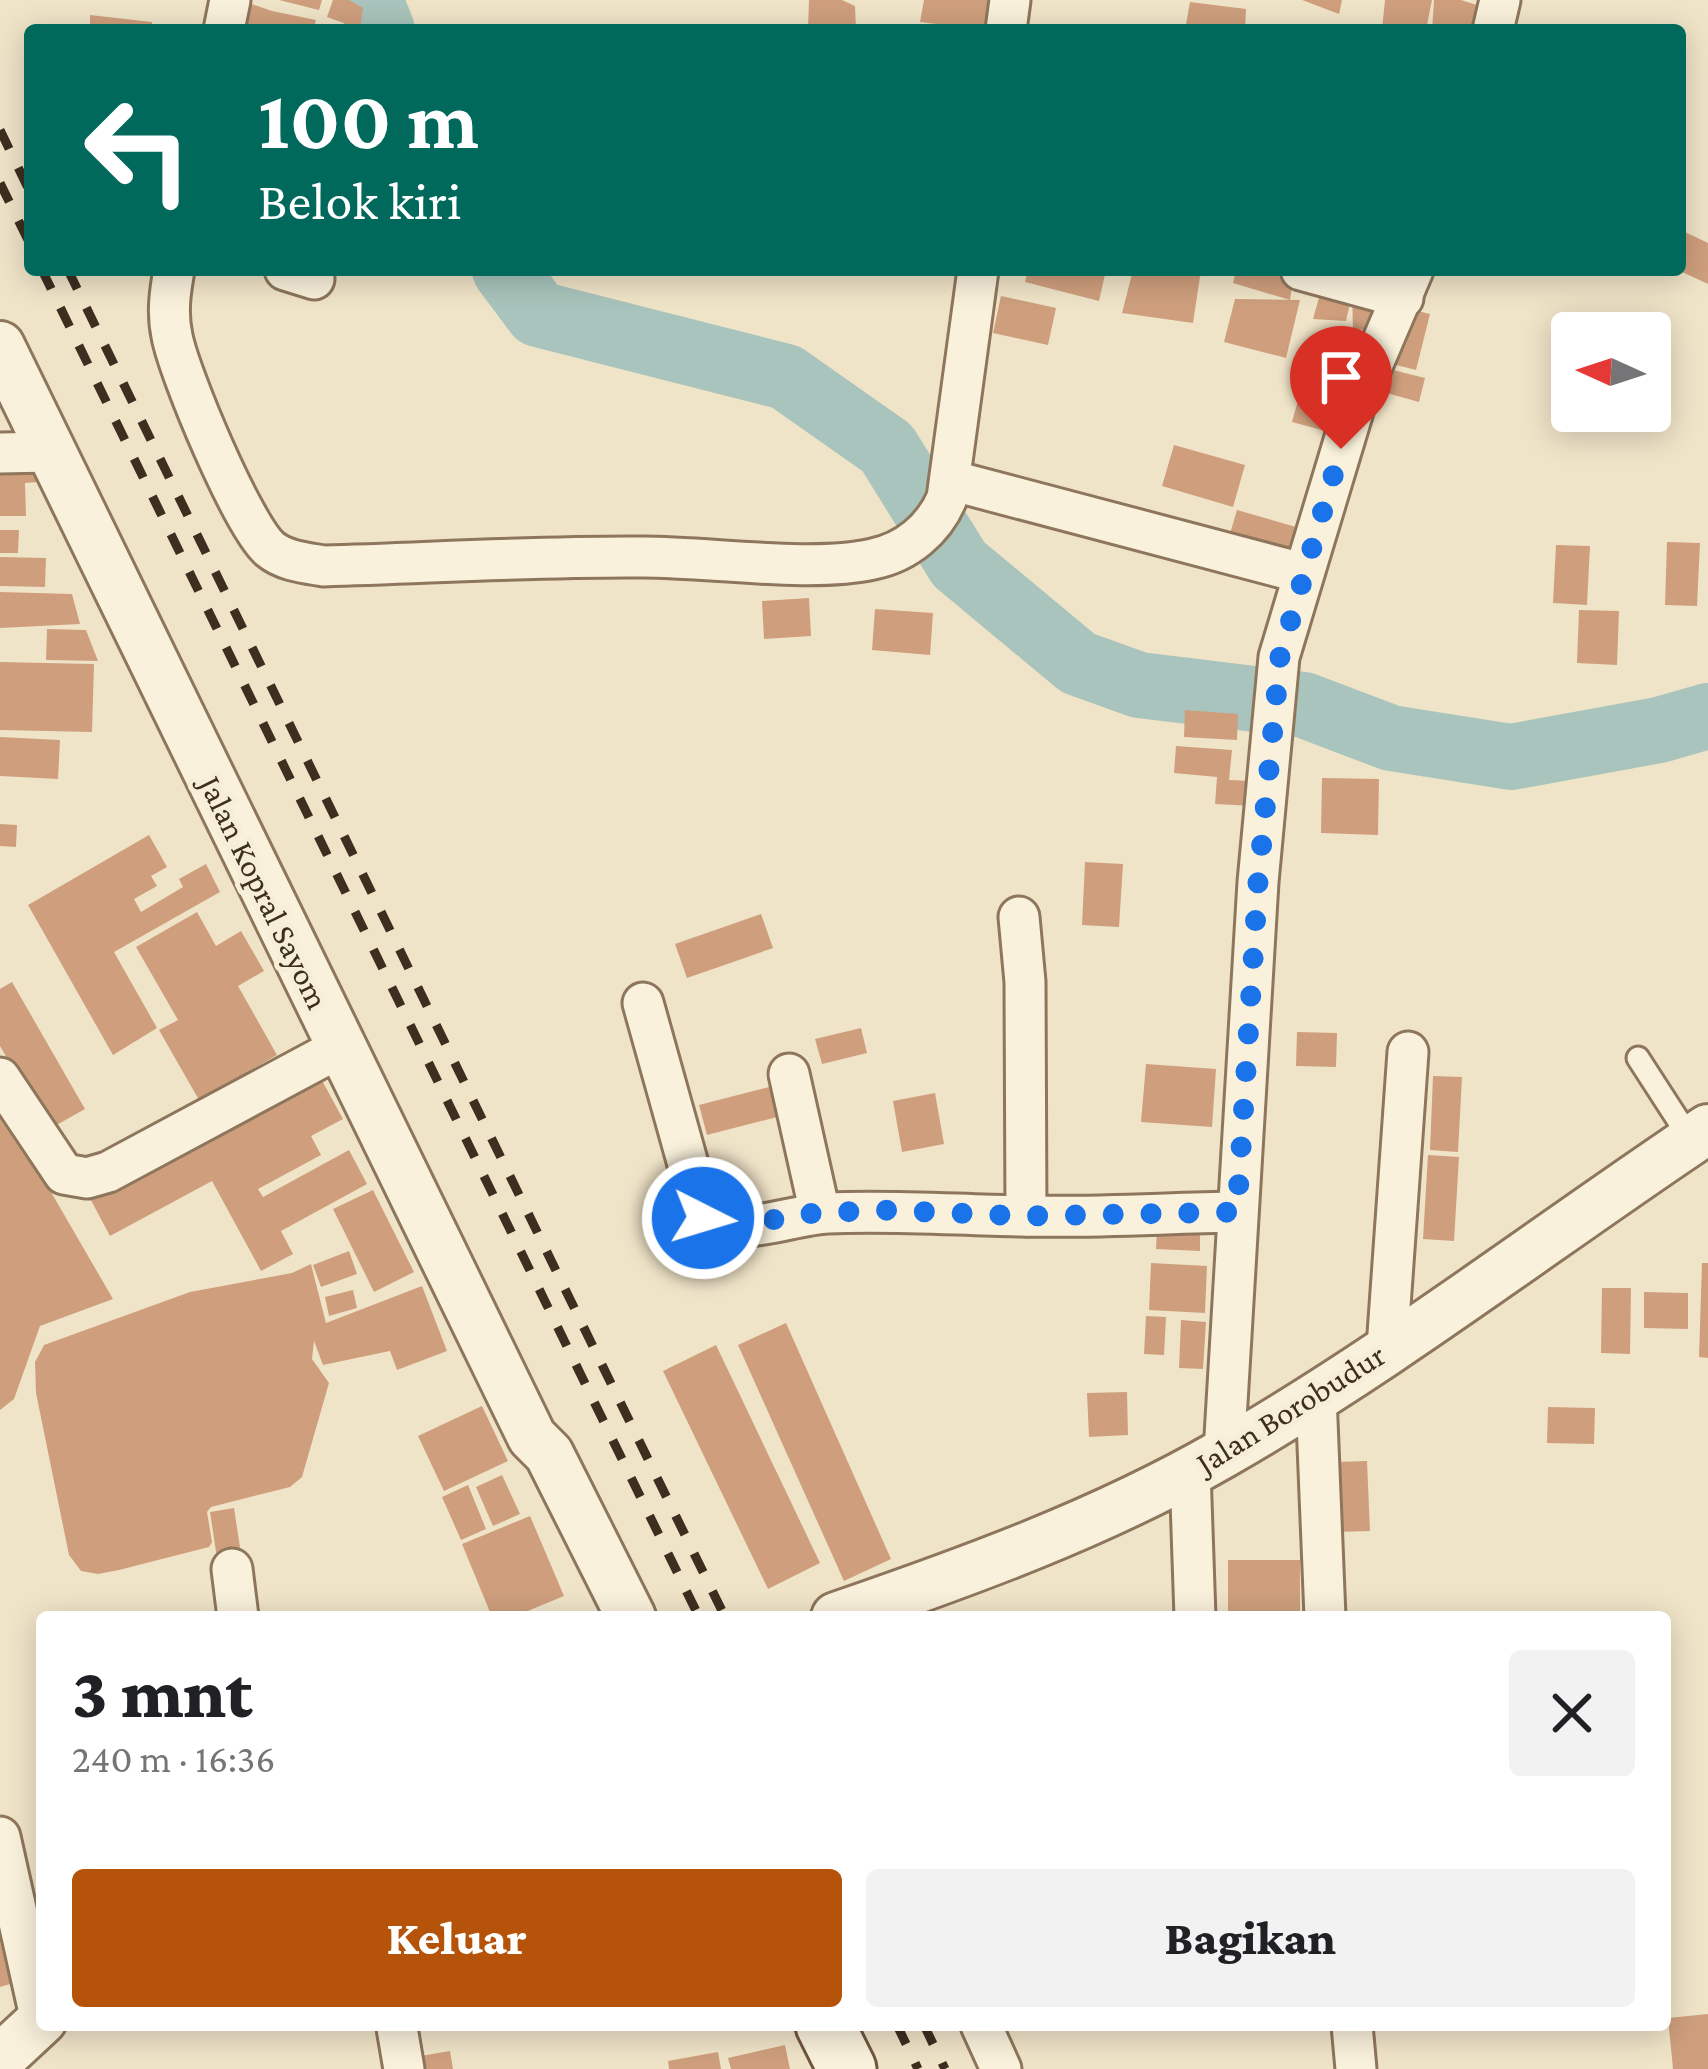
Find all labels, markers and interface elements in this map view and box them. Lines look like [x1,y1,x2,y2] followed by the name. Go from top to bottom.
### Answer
[60,72,216,228] icon: left
[258,73,479,166] text: 100 m
[258,171,461,231] text: Belok kiri
[1551,312,1671,432] north arrow
[1551,312,1671,432] map controls
[1290,326,1392,449] pin
[1308,344,1374,410] icon: arrive
[191,767,337,1015] street label: Jalan Kopral Sayom
[640,1155,766,1281] position arrow
[1186,1335,1392,1483] street label: Jalan Borobudur
[1509,1650,1635,1776] button: close
[72,1652,253,1732] text: 3 mnt
[72,1737,275,1780] text: 240 m · 16:36
[72,1869,842,2007] button: Keluar
[866,1869,1635,2007] button: Bagikan

